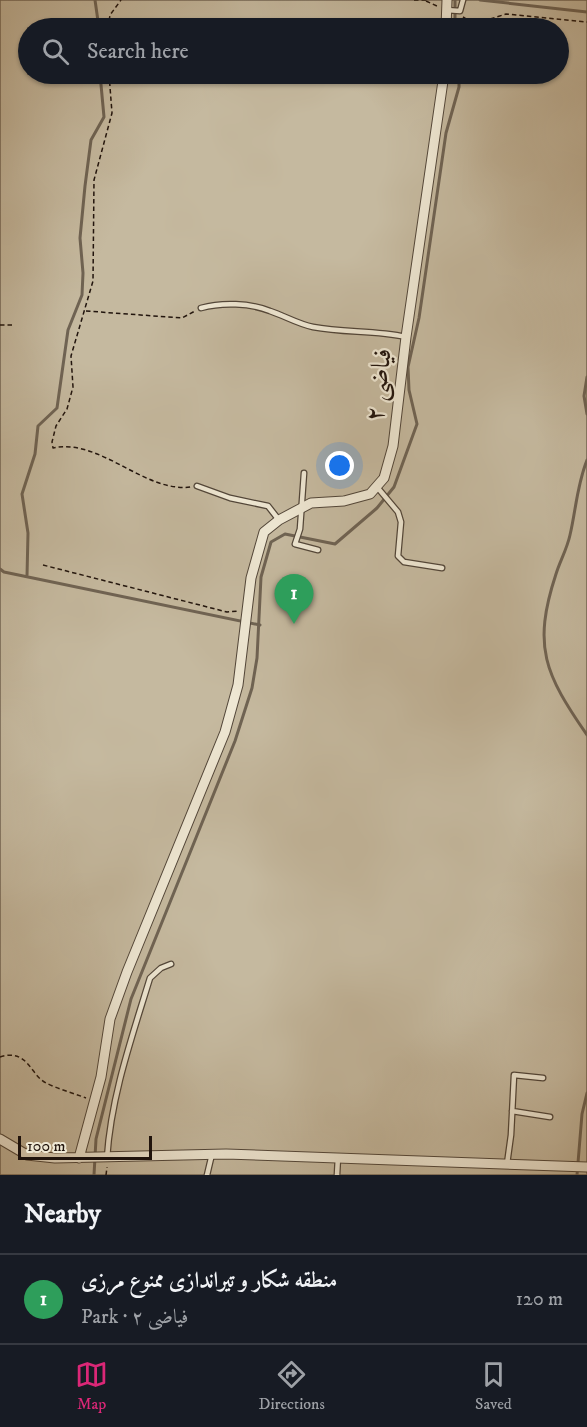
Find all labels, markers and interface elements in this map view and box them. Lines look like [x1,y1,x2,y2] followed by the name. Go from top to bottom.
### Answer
[18,18,569,84] search box
[39,35,72,68] icon: search
[87,38,189,65] text: Search here
[358,346,401,424] street label: فیاضی ۲
[325,451,354,480] your location
[274,574,314,624] pin: 1
[18,1133,152,1160] scale bar
[27,1136,66,1156] text: 100 m
[24,1198,101,1231] text: Nearby
[81,1267,337,1294] text: منطقه شکار و تیراندازی ممنوع مرزی
[40,1287,47,1312] text: 1
[516,1287,563,1312] text: 120 m
[81,1305,188,1330] text: Park · فیاضی ۲
[75,1358,108,1414] tab: Map
[258,1358,325,1414] tab: Directions
[475,1358,512,1414] tab: Saved

